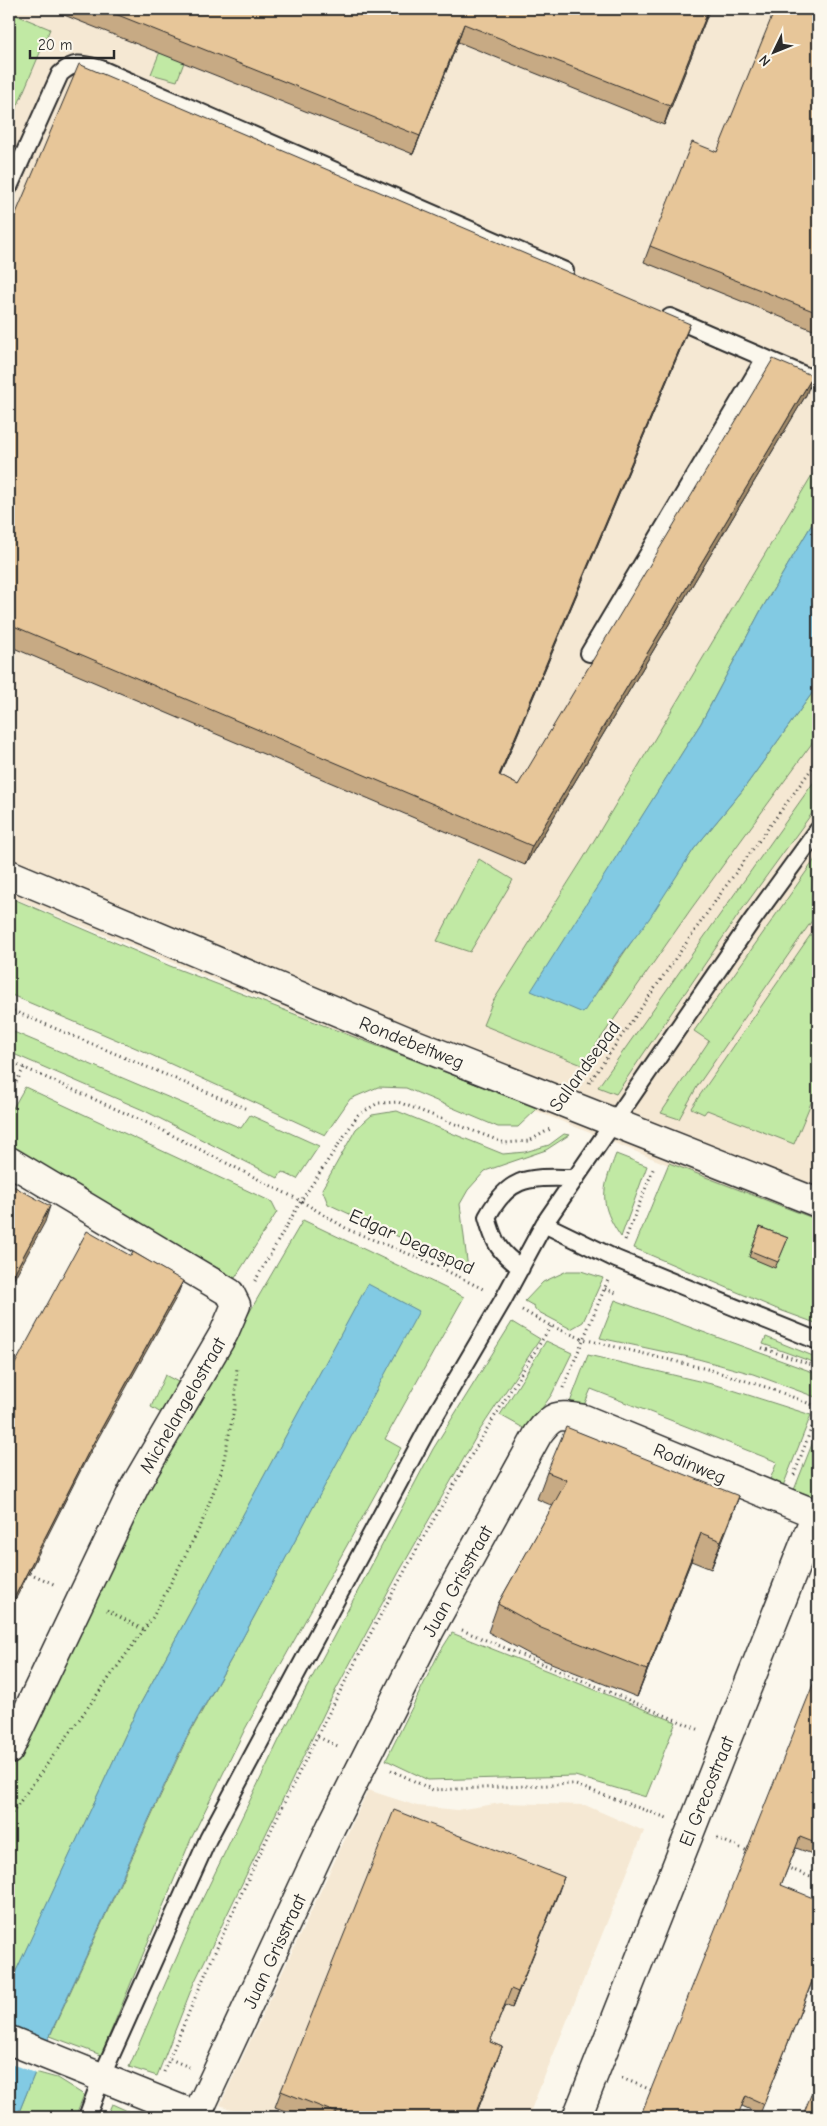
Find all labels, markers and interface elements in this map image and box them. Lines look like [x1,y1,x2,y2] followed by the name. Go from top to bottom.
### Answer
[30,28,114,60] scale bar
[750,28,800,78] north arrow
[38,36,72,54] text: 20 m
[756,51,774,70] text: N
[356,1012,467,1074] street label: Rondebeltweg
[545,1017,625,1116] street label: Sallandsepad
[346,1205,478,1279] street label: Edgar Degaspad
[135,1333,231,1477] street label: Michelangelostraat
[650,1439,729,1489] street label: Rodinweg
[418,1521,498,1641] street label: Juan Grisstraat
[675,1733,739,1850] street label: El Grecostraat
[239,1890,311,2012] street label: Juan Grisstraat

